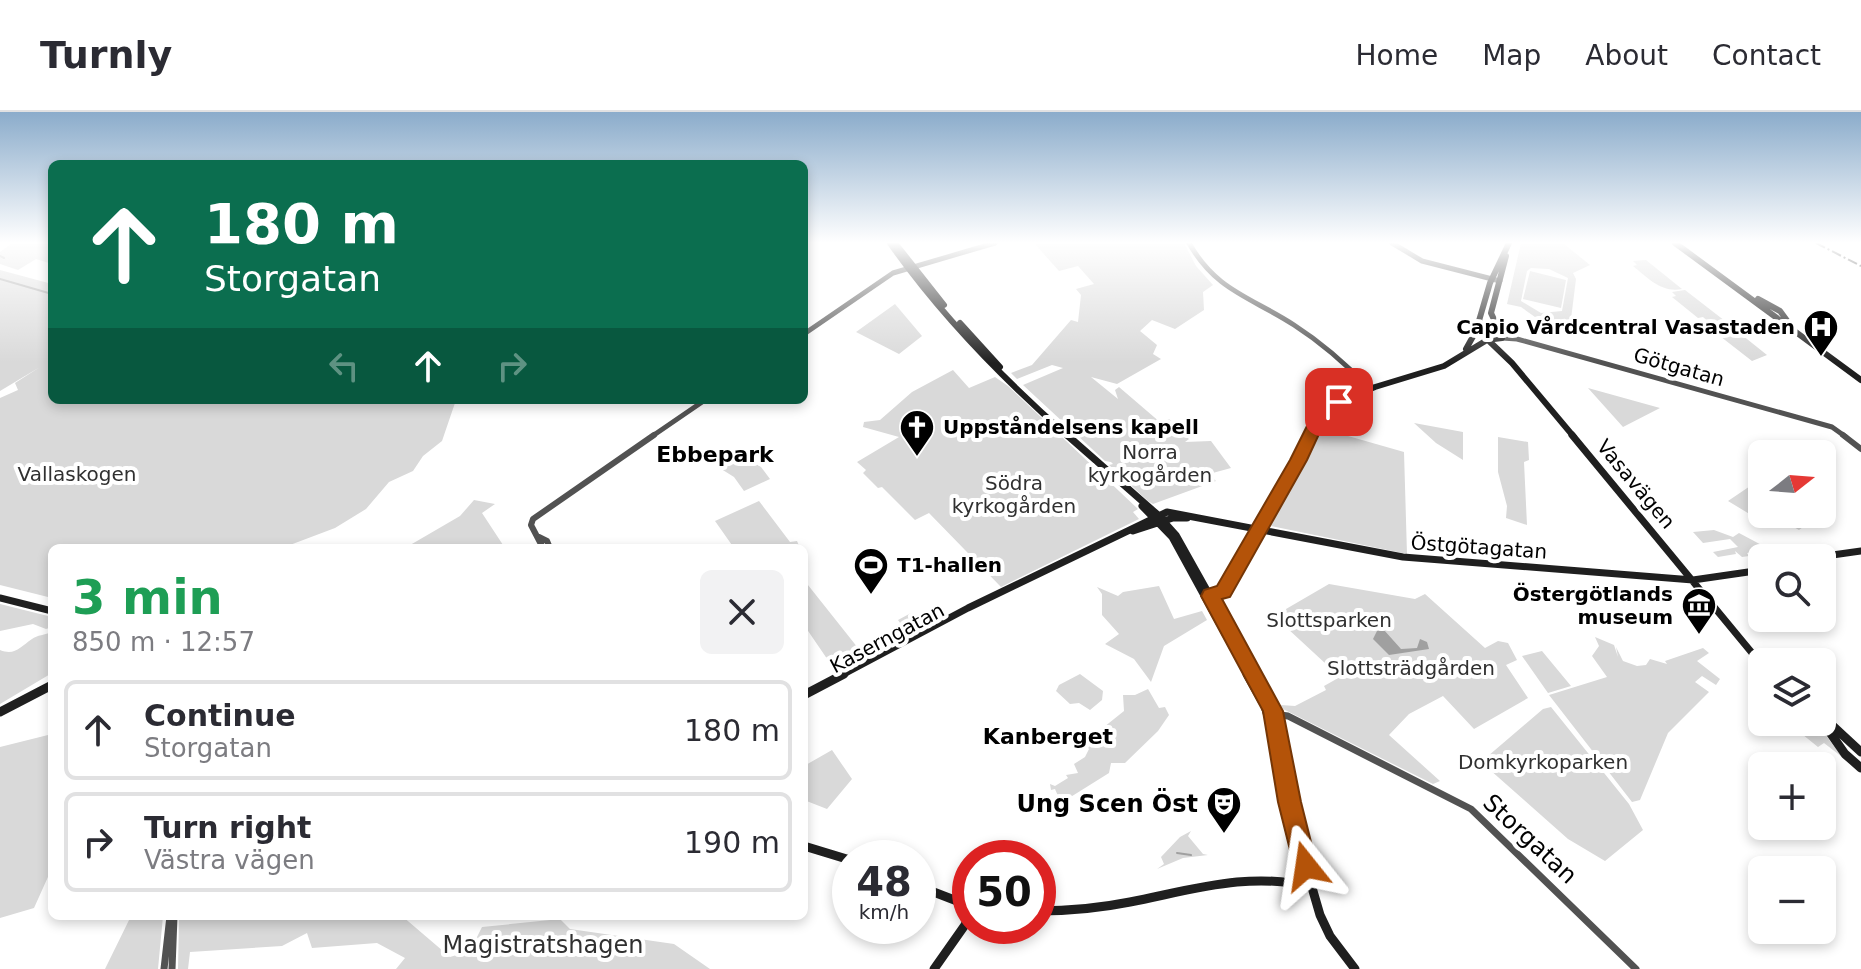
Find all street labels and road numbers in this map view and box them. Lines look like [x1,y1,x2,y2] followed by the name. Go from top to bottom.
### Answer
[1631,343,1727,391] street label: Götgatan
[1592,435,1680,533] street label: Vasavägen
[1410,530,1548,564] street label: Östgötagatan
[826,598,948,678] street label: Kaserngatan
[1477,789,1583,889] street label: Storgatan

